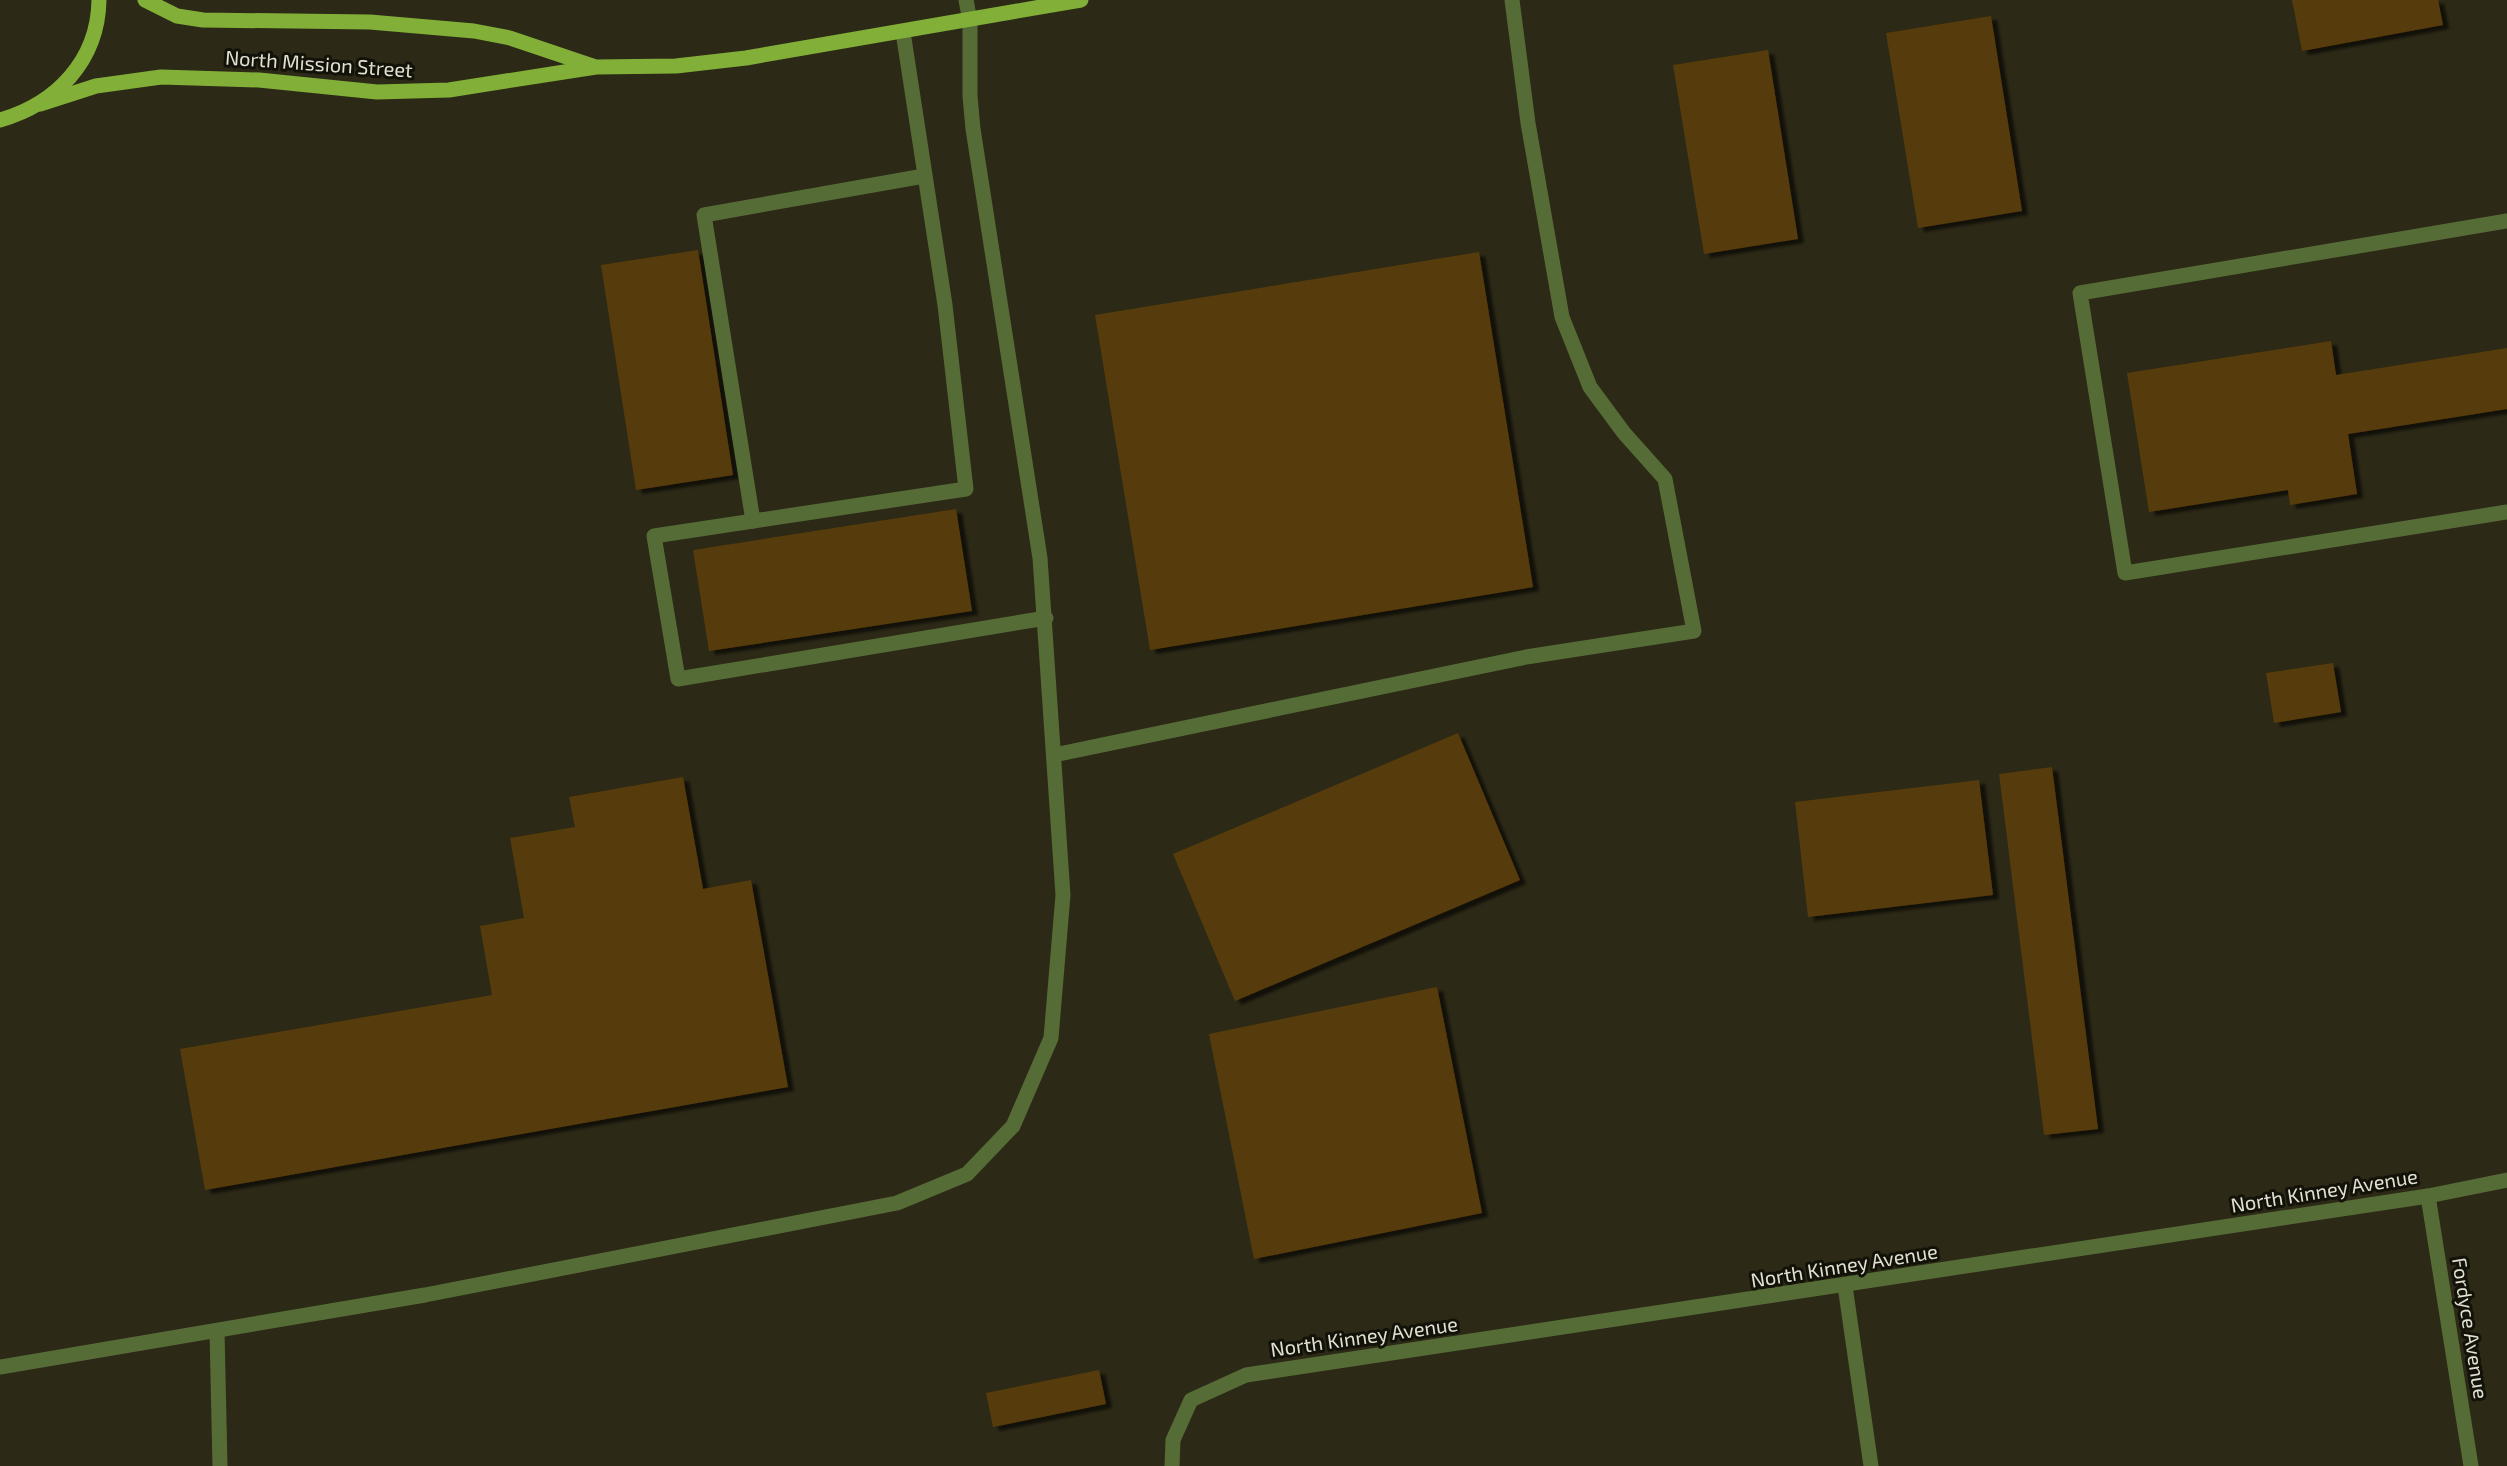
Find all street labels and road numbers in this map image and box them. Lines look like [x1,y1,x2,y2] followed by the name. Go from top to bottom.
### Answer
[224,44,414,82] street label: North Mission Street
[2229,1163,2419,1217] street label: North Kinney Avenue
[1749,1238,1939,1292] street label: North Kinney Avenue
[2448,1256,2494,1400] street label: Fordyce Avenue
[1269,1311,1459,1361] street label: North Kinney Avenue

